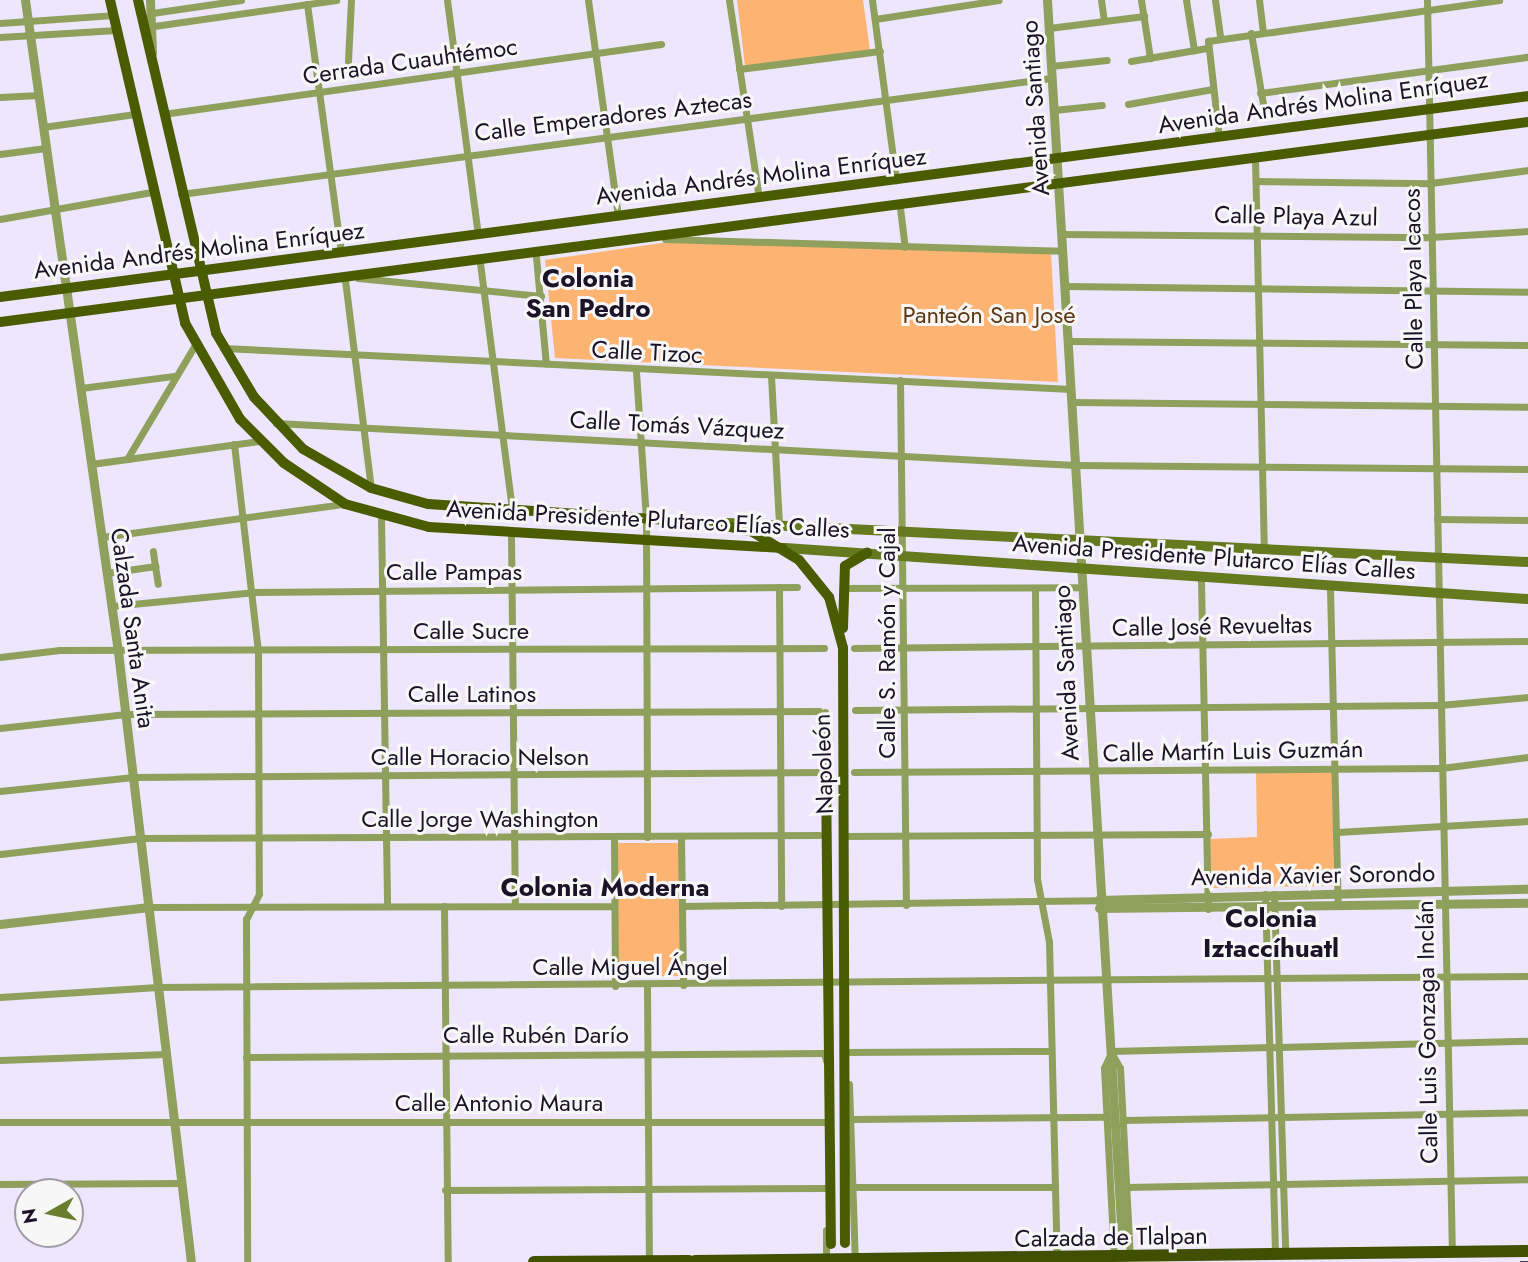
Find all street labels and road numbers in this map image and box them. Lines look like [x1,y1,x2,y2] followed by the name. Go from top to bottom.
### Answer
[1014,19,1056,197] street label: Avenida Santiago
[301,32,519,90] street label: Cerrada Cuauhtémoc
[1156,65,1490,139] street label: Avenida Andrés Molina Enríquez
[473,85,753,147] street label: Calle Emperadores Aztecas
[594,141,928,211] street label: Avenida Andrés Molina Enríquez
[1397,188,1429,370] street label: Calle Playa Icacos
[1214,200,1378,232] street label: Calle Playa Azul
[32,215,366,285] street label: Avenida Andrés Molina Enríquez
[591,335,703,369] street label: Calle Tizoc
[569,405,785,445] street label: Calle Tomás Vázquez
[446,494,850,544] street label: Avenida Presidente Plutarco Elías Calles
[105,526,161,730] street label: Calzada Santa Anita
[873,527,901,759] street label: Calle S. Ramón y Cajal
[1012,529,1416,585] street label: Avenida Presidente Plutarco Elías Calles
[386,558,522,586] street label: Calle Pampas
[1047,584,1085,762] street label: Avenida Santiago
[1112,610,1312,642] street label: Calle José Revueltas
[413,617,529,645] street label: Calle Sucre
[408,680,536,708] street label: Calle Latinos
[807,713,839,815] street label: Napoleón
[1102,734,1364,768] street label: Calle Martín Luis Guzmán
[371,743,589,771] street label: Calle Horacio Nelson
[361,805,599,833] street label: Calle Jorge Washington
[1191,858,1435,892] street label: Avenida Xavier Sorondo
[1410,900,1444,1164] street label: Calle Luis Gonzaga Inclán
[532,953,728,981] street label: Calle Miguel Ángel
[443,1021,629,1049] street label: Calle Rubén Darío
[395,1089,603,1117] street label: Calle Antonio Maura
[1014,1221,1208,1253] street label: Calzada de Tlalpan

